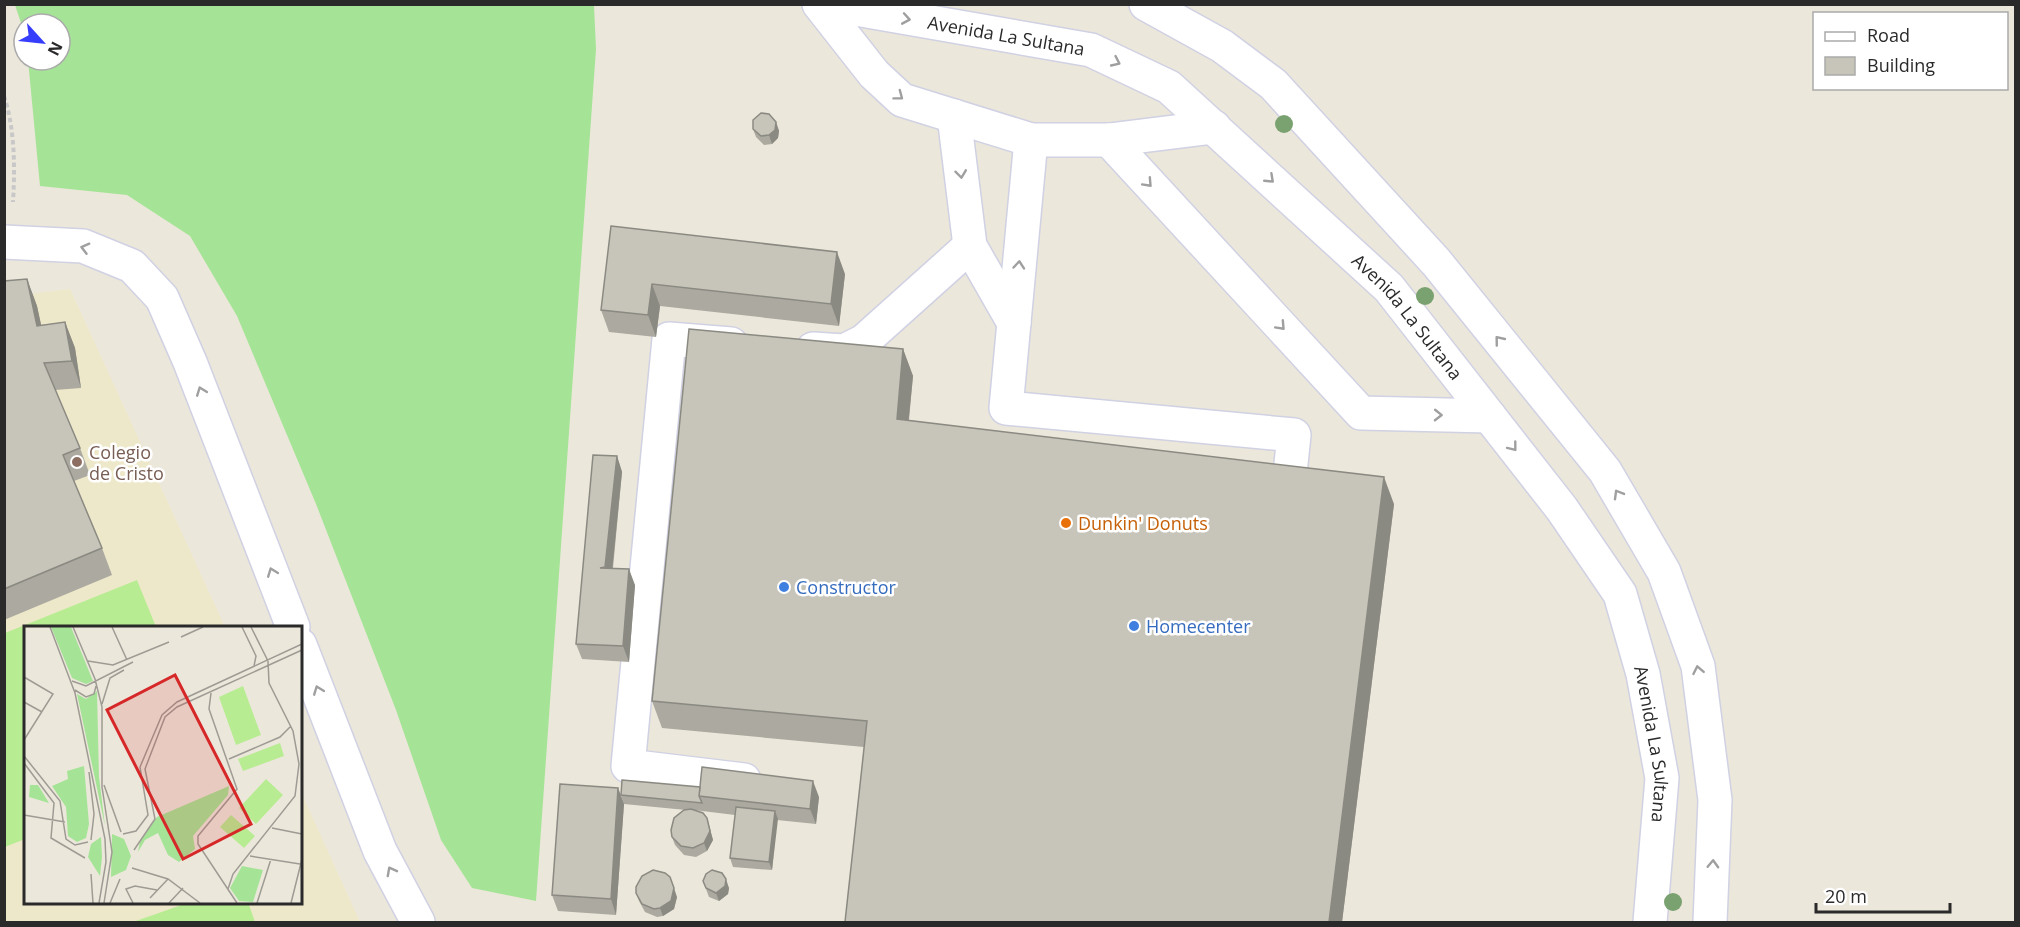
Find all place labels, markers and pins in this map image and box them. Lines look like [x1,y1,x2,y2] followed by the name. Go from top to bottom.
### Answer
[89,440,164,485] place label: Colegio de Cristo
[70,455,84,469] marker: Colegio de Cristo
[1078,511,1208,535] place label: Dunkin' Donuts
[1059,516,1073,530] marker: Dunkin' Donuts
[796,575,896,599] place label: Constructor
[777,580,791,594] marker: Constructor
[1146,614,1251,638] place label: Homecenter
[1127,619,1141,633] marker: Homecenter

